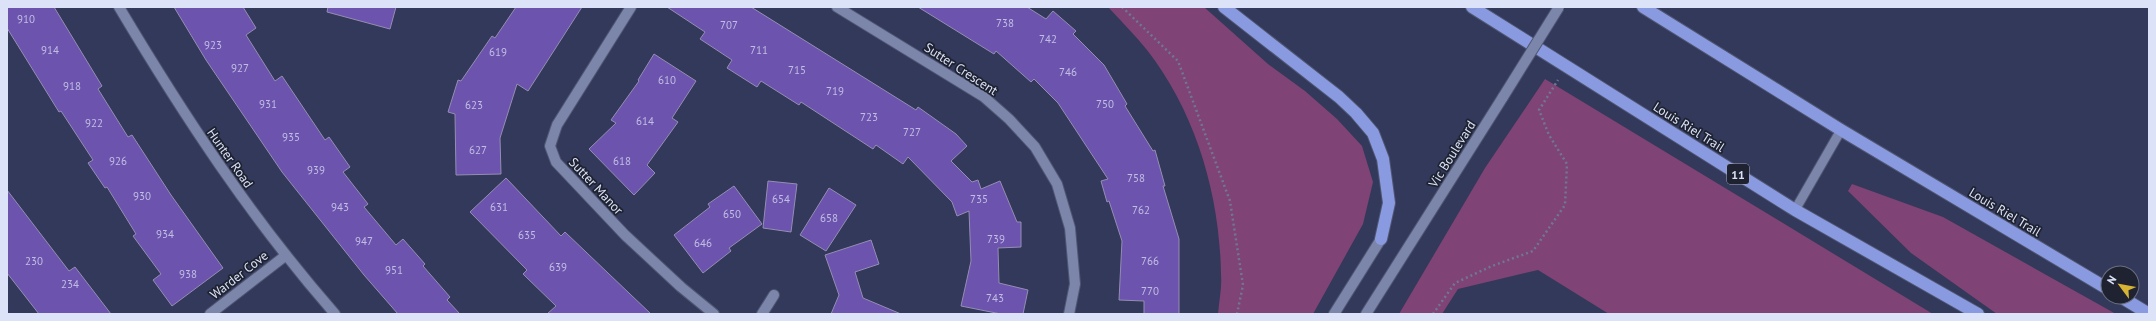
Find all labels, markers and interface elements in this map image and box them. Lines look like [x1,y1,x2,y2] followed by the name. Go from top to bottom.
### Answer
[17,12,35,26] house number: 910
[996,16,1014,30] house number: 738
[720,18,738,32] house number: 707
[1039,32,1057,46] house number: 742
[204,38,222,52] house number: 923
[921,39,1002,99] street label: Sutter Crescent
[41,43,59,57] house number: 914
[750,43,768,57] house number: 711
[489,45,507,59] house number: 619
[231,61,249,75] house number: 927
[788,63,806,77] house number: 715
[1059,65,1077,79] house number: 746
[658,73,676,87] house number: 610
[63,79,81,93] house number: 918
[826,84,844,98] house number: 719
[259,97,277,111] house number: 931
[1096,97,1114,111] house number: 750
[465,98,483,112] house number: 623
[1650,98,1728,156] street label: Louis Riel Trail
[860,110,878,124] house number: 723
[636,114,654,128] house number: 614
[85,116,103,130] house number: 922
[1424,117,1479,191] street label: Vic Boulevard
[203,125,257,191] street label: Hunter Road
[903,125,921,139] house number: 727
[282,130,300,144] house number: 935
[469,143,487,157] house number: 627
[109,154,127,168] house number: 926
[565,154,627,219] street label: Sutter Manor
[613,154,631,168] house number: 618
[307,163,325,177] house number: 939
[1727,164,1749,184] road number: 11
[1127,171,1145,185] house number: 758
[1966,184,2044,240] street label: Louis Riel Trail
[133,189,151,203] house number: 930
[772,192,790,206] house number: 654
[970,192,988,206] house number: 735
[331,200,349,214] house number: 943
[490,200,508,214] house number: 631
[1132,203,1150,217] house number: 762
[723,207,741,221] house number: 650
[820,211,838,225] house number: 658
[156,227,174,241] house number: 934
[518,228,536,242] house number: 635
[987,232,1005,246] house number: 739
[355,234,373,248] house number: 947
[694,236,712,250] house number: 646
[207,247,271,303] street label: Warder Cove
[25,254,43,268] house number: 230
[1141,254,1159,268] house number: 766
[549,260,567,274] house number: 639
[385,263,403,277] house number: 951
[2100,265,2140,305] north arrow
[179,267,197,281] house number: 938
[2104,273,2119,286] text: N
[61,277,79,291] house number: 234
[1141,284,1159,298] house number: 770
[986,291,1004,305] house number: 743

